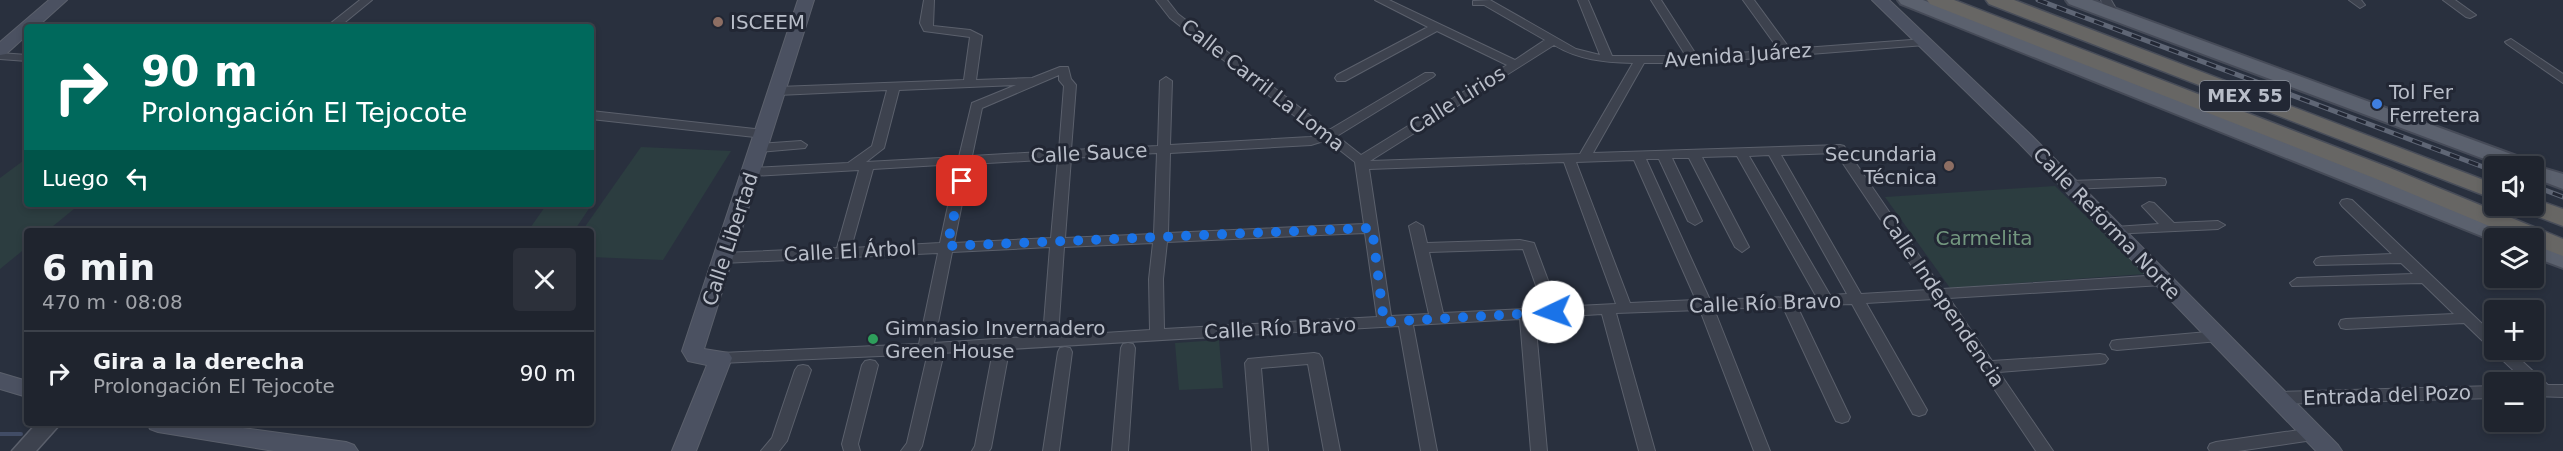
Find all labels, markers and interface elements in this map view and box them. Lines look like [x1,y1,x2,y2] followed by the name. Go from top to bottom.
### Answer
[730,10,805,34] place label: ISCEEM
[1177,14,1349,156] street label: Calle Carril La Loma
[711,15,725,29] marker: ISCEEM
[1664,38,1812,72] street label: Avenida Juárez
[141,47,258,96] text: 90 m
[42,48,120,126] icon: right
[1404,61,1510,139] street label: Calle Lirios
[2388,80,2480,127] place label: Tol Fer Ferretera
[2200,81,2290,111] road number: MEX 55
[141,97,467,128] text: Prolongación El Tejocote
[2370,97,2384,111] marker: Tol Fer Ferretera
[1030,138,1148,168] street label: Calle Sauce
[1825,142,1937,189] place label: Secundaria Técnica
[2028,142,2186,304] street label: Calle Reforma Norte
[936,155,987,206] pin
[2484,156,2544,432] map controls
[2484,156,2544,216] button: sound
[1942,159,1956,173] marker: Secundaria Técnica
[121,162,154,195] icon: left
[945,164,978,197] icon: arrive
[42,166,109,191] text: Luego
[697,169,763,309] street label: Calle Libertad
[1876,209,2010,391] street label: Calle Independencia
[1935,226,2033,250] park label: Carmelita
[2484,228,2544,288] button: layers
[783,236,917,266] street label: Calle El Árbol
[42,247,155,288] text: 6 min
[513,248,576,311] button: close
[1521,280,1585,344] position arrow
[1688,288,1842,318] street label: Calle Río Bravo
[42,290,183,314] text: 470 m · 08:08
[2484,300,2544,360] button: +
[1203,312,1357,344] street label: Calle Río Bravo
[885,316,1106,363] place label: Gimnasio Invernadero Green House
[866,332,880,346] marker: Gimnasio Invernadero Green House
[93,349,305,374] text: Gira a la derecha
[42,357,75,390] icon: right
[520,361,576,386] text: 90 m
[2484,372,2544,432] button: −
[93,374,335,398] text: Prolongación El Tejocote
[2303,380,2471,410] street label: Entrada del Pozo

